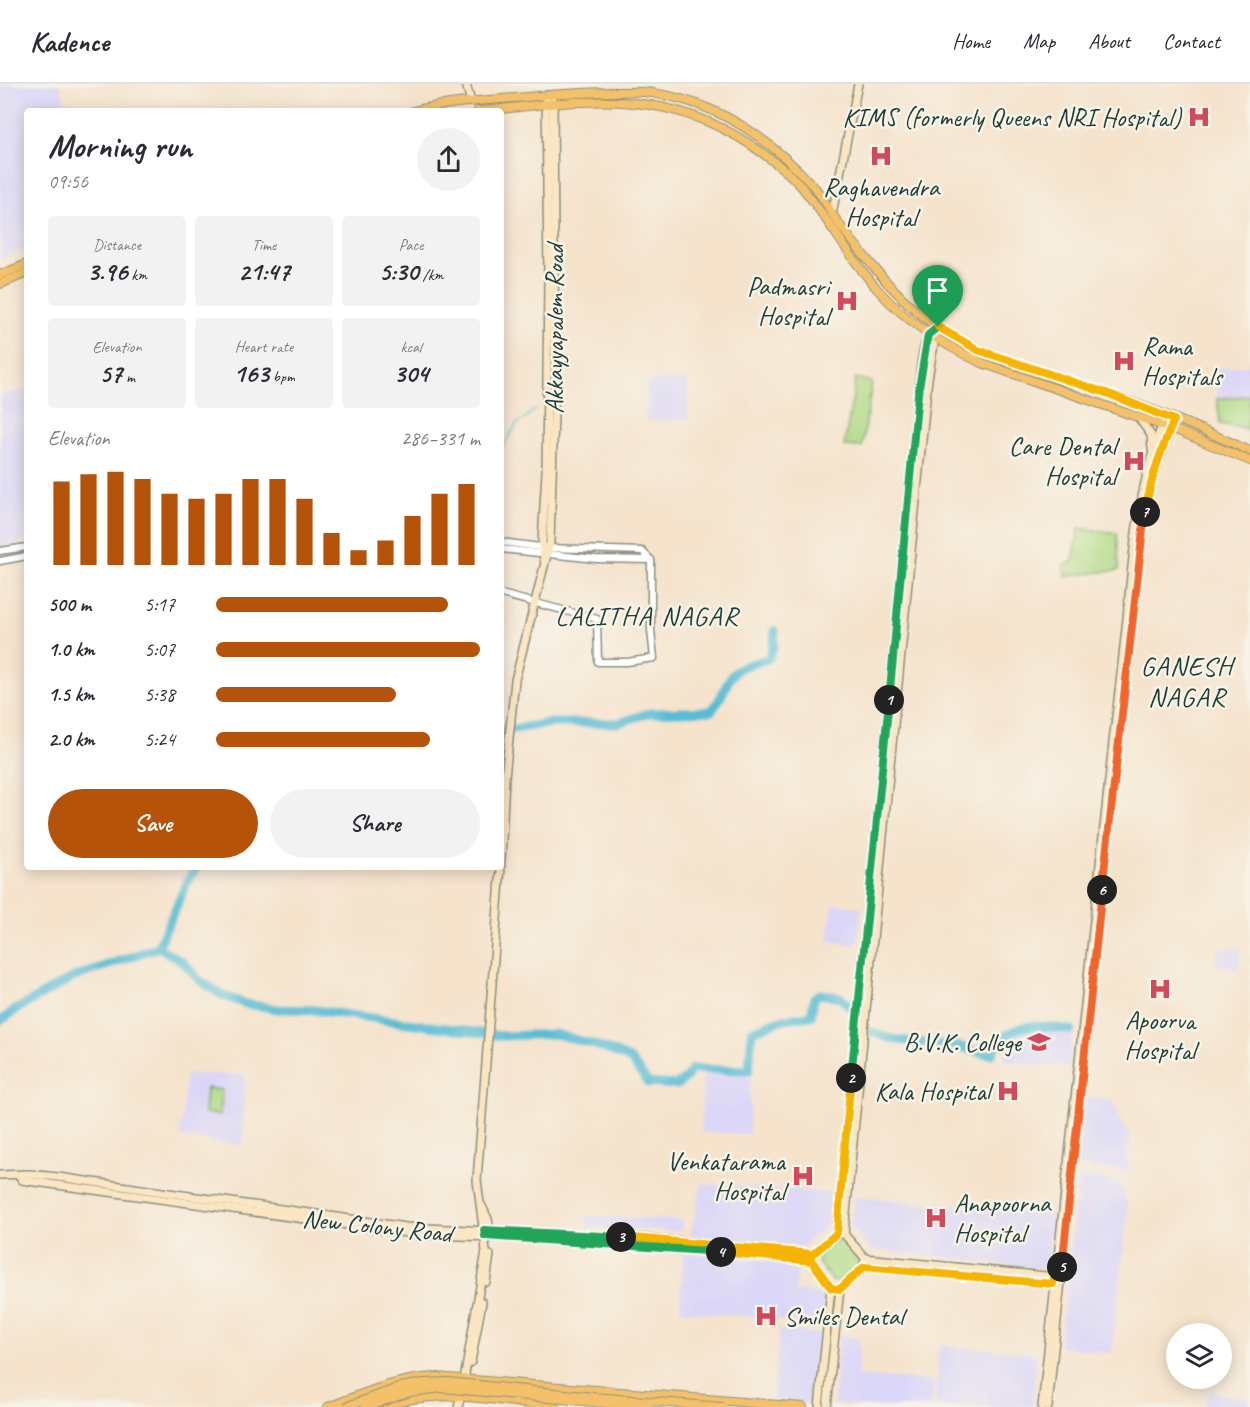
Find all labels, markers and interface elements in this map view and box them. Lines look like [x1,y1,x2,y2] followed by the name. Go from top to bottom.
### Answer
[30,24,109,59] text: Kadence
[952,28,990,54] text: Home
[1023,28,1055,54] text: Map
[1088,28,1130,54] text: About
[1163,28,1220,54] text: Contact
[842,101,1182,134] place label: KIMS (formerly Queens NRI Hospital)
[1186,104,1212,130] hospital icon: KIMS (formerly Queens NRI Hospital)
[48,125,192,167] text: Morning run
[417,128,480,191] button: share
[868,143,894,169] hospital icon: Raghavendra Hospital
[48,169,88,194] text: 09:56
[823,171,941,234] place label: Raghavendra Hospital
[93,235,141,255] text: Distance
[252,235,276,255] text: Time
[399,235,423,255] text: Pace
[538,240,571,414] street label: Akkayyapalem Road
[87,255,127,288] text: 3.96
[238,255,290,288] text: 21:47
[379,255,419,288] text: 5:30
[127,265,147,285] text: km
[419,265,443,285] text: /km
[912,265,963,327] pin
[747,270,834,333] place label: Padmasri Hospital
[921,274,954,307] icon: arrive
[834,288,860,314] hospital icon: Padmasri Hospital
[1142,330,1224,393] place label: Rama Hospitals
[92,337,142,357] text: Elevation
[235,337,293,357] text: Heart rate
[400,337,422,357] text: kcal
[1111,348,1137,374] hospital icon: Rama Hospitals
[99,357,122,390] text: 57
[233,357,269,390] text: 163
[393,357,429,390] text: 304
[122,367,135,387] text: m
[269,367,295,387] text: bpm
[48,426,110,451] text: Elevation
[401,426,480,451] text: 286–331 m
[1009,430,1121,493] place label: Care Dental Hospital
[1121,448,1147,474] hospital icon: Care Dental Hospital
[1130,497,1160,527] pin: 7
[1141,502,1149,522] text: 7
[48,592,91,617] text: 500 m
[144,592,175,617] text: 5:17
[555,599,741,633] district label: LALITHA NAGAR
[48,637,95,662] text: 1.0 km
[144,637,175,662] text: 5:07
[1140,649,1237,714] district label: GANESH NAGAR
[48,682,94,707] text: 1.5 km
[144,682,175,707] text: 5:38
[874,685,904,715] pin: 1
[885,690,893,710] text: 1
[48,727,95,752] text: 2.0 km
[144,727,175,752] text: 5:24
[48,789,258,858] button: Save
[270,789,480,858] button: Share
[1087,875,1117,905] pin: 6
[1098,880,1106,900] text: 6
[1147,976,1173,1002] hospital icon: Apoorva Hospital
[1124,1004,1200,1067] place label: Apoorva Hospital
[904,1026,1023,1059] place label: B.V.K. College
[1026,1029,1052,1055] school or university icon: B.V.K. College
[836,1063,866,1093] pin: 2
[847,1068,855,1088] text: 2
[875,1075,995,1108] place label: Kala Hospital
[995,1078,1021,1104] hospital icon: Kala Hospital
[667,1145,790,1208] place label: Venkatarama Hospital
[790,1163,816,1189] hospital icon: Venkatarama Hospital
[954,1187,1052,1250] place label: Anapoorna Hospital
[301,1202,457,1251] street label: New Colony Road
[923,1205,949,1231] hospital icon: Anapoorna Hospital
[606,1222,636,1252] pin: 3
[617,1227,625,1247] text: 3
[706,1237,736,1267] pin: 4
[717,1242,725,1262] text: 4
[1047,1252,1077,1282] pin: 5
[1059,1257,1065,1277] text: 5
[784,1300,908,1333] place label: Smiles Dental
[753,1303,779,1329] hospital icon: Smiles Dental
[1166,1323,1232,1389] map controls
[1166,1323,1232,1389] button: layers

